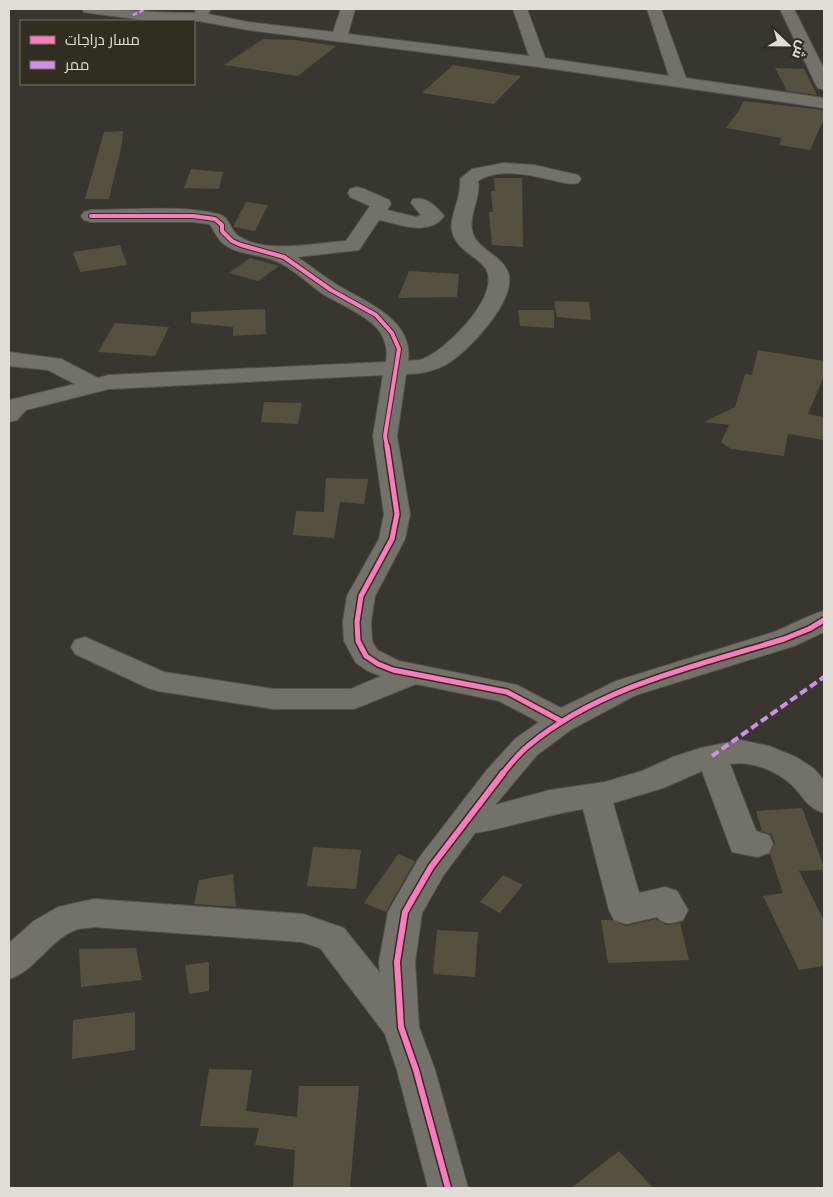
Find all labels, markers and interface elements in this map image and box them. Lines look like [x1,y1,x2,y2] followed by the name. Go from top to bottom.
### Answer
[20,20,195,85] legend
[763,20,813,70] north arrow
[65,31,140,49] text: مسار دراجات
[788,38,811,61] text: ش
[64,56,89,74] text: ممر

